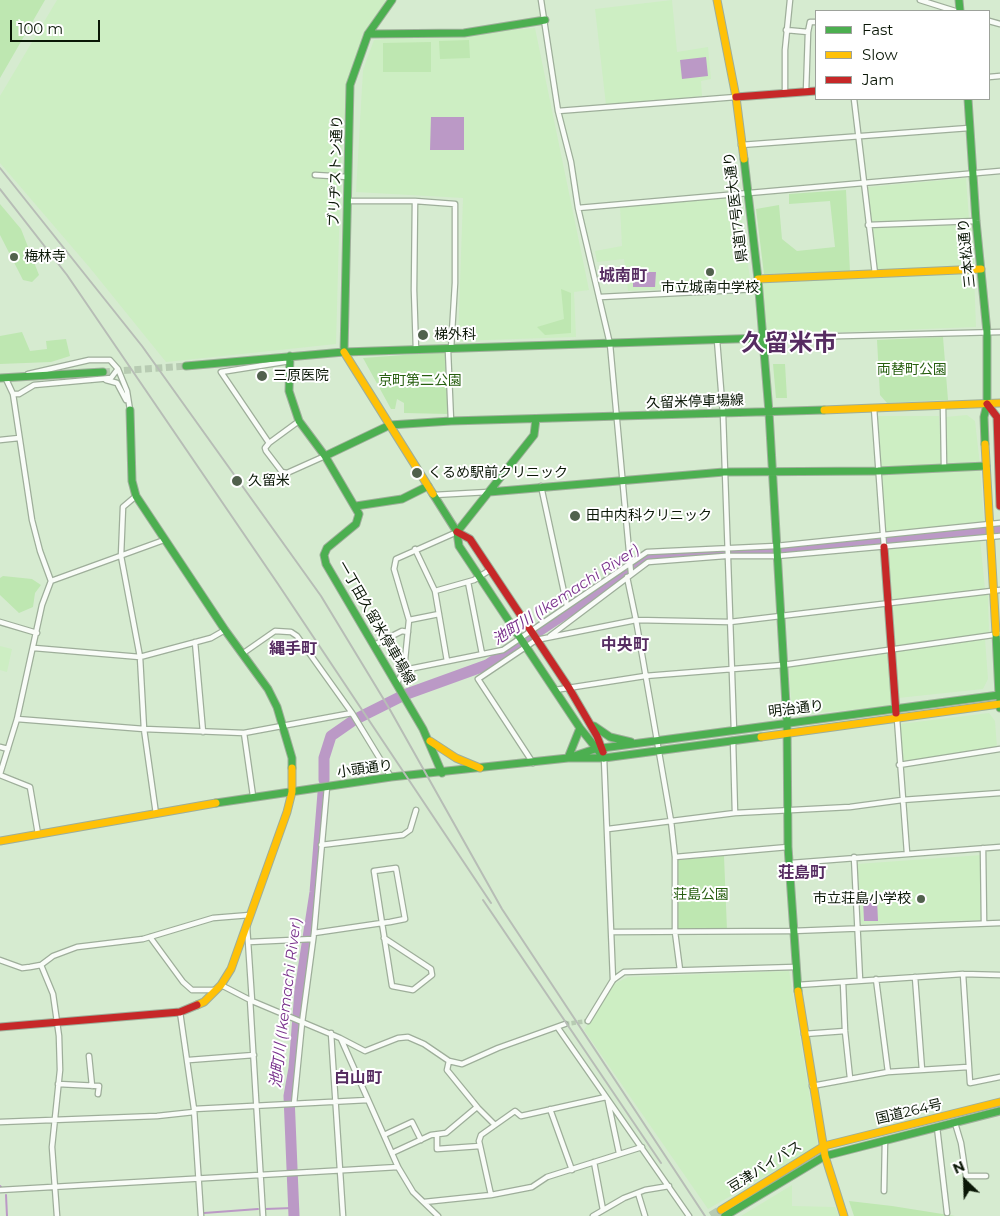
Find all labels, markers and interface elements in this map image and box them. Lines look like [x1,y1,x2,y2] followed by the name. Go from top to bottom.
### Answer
[12,10,102,42] scale bar
[815,10,990,100] legend
[18,19,63,38] text: 100 m
[862,20,893,39] text: Fast
[862,45,898,64] text: Slow
[862,70,894,89] text: Jam
[326,115,346,227] street label: ブリヂストン通り
[721,151,751,263] street label: 県道17号医大通り
[955,217,979,289] street label: 三本松通り
[24,249,66,265] place label: 梅林寺
[8,251,20,263] marker: 梅林寺
[599,266,647,286] district label: 城南町
[704,266,716,278] marker: 市立城南中学校
[661,280,759,296] place label: 市立城南中学校
[434,327,476,343] place label: 梯外科
[416,328,430,342] marker: 梯外科
[741,330,837,358] district label: 久留米市
[877,362,947,378] park label: 両替町公園
[273,368,329,384] place label: 三原医院
[255,369,269,383] marker: 三原医院
[378,373,462,389] park label: 京町第二公園
[646,392,744,412] street label: 久留米停車場線
[428,465,568,481] place label: くるめ駅前クリニック
[410,466,424,480] marker: くるめ駅前クリニック
[248,473,290,489] place label: 久留米
[230,474,244,488] marker: 久留米
[586,508,712,524] place label: 田中内科クリニック
[568,509,582,523] marker: 田中内科クリニック
[489,541,643,649] water label: 池町川 (Ikemachi River)
[334,558,418,688] street label: 一丁田久留米停車場線
[601,635,649,655] district label: 中央町
[269,639,317,659] district label: 縄手町
[767,697,825,721] street label: 明治通り
[336,757,394,781] street label: 小頭通り
[778,863,826,883] district label: 荘島町
[673,887,729,903] park label: 荘島公園
[813,891,911,907] place label: 市立荘島小学校
[915,893,927,905] marker: 市立荘島小学校
[267,917,305,1089] water label: 池町川 (Ikemachi River)
[334,1068,382,1088] district label: 白山町
[874,1096,944,1128] street label: 国道264号
[725,1138,805,1196] street label: 豆津バイパス
[940,1156,990,1206] north arrow
[950,1157,968,1178] text: N

